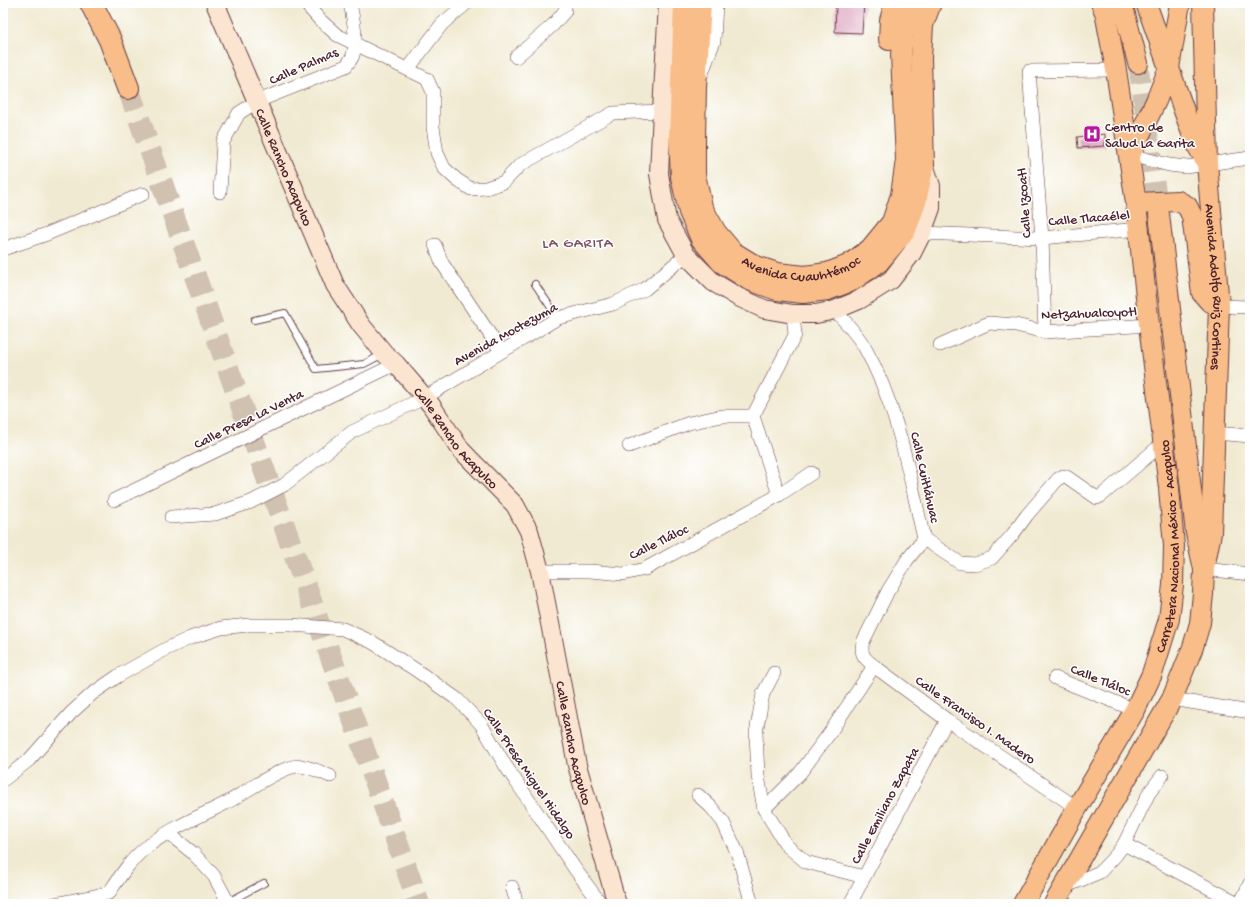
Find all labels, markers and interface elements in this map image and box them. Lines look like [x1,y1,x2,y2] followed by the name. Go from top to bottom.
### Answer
[267,44,342,90] street label: Calle Palmas
[250,106,315,229] street label: Calle Rancho Acapulco
[1105,120,1196,153] place label: Centro de Salud La Garita
[1082,124,1102,144] hospital icon: Centro de Salud La Garita
[1015,167,1036,238] street label: Calle Izcoatl
[1199,203,1225,371] street label: Avenida Adolfo Ruiz Cortines
[1048,207,1131,232] street label: Calle Tlacaélel
[542,235,614,253] district label: LA GARITA
[740,246,862,262] street label: Avenida Cuauhtémoc
[738,252,865,287] text: Avenida Cuauhtémoc
[451,299,562,371] street label: Avenida Moctezuma
[1041,304,1137,325] street label: Netzahualcoyotl
[409,385,501,494] street label: Calle Rancho Acapulco
[192,386,308,454] street label: Calle Presa La Venta
[905,431,943,526] street label: Calle Cuitláhuac
[1153,439,1185,655] street label: Carretera Nacional México - Acapulco
[627,521,692,565] street label: Calle Tláloc
[1067,662,1134,702] street label: Calle Tláloc
[911,673,1038,769] street label: Calle Francisco I. Madero
[550,680,594,807] street label: Calle Rancho Acapulco
[478,706,578,843] street label: Calle Presa Miguel Hidalgo
[848,744,925,868] street label: Calle Emiliano Zapata

